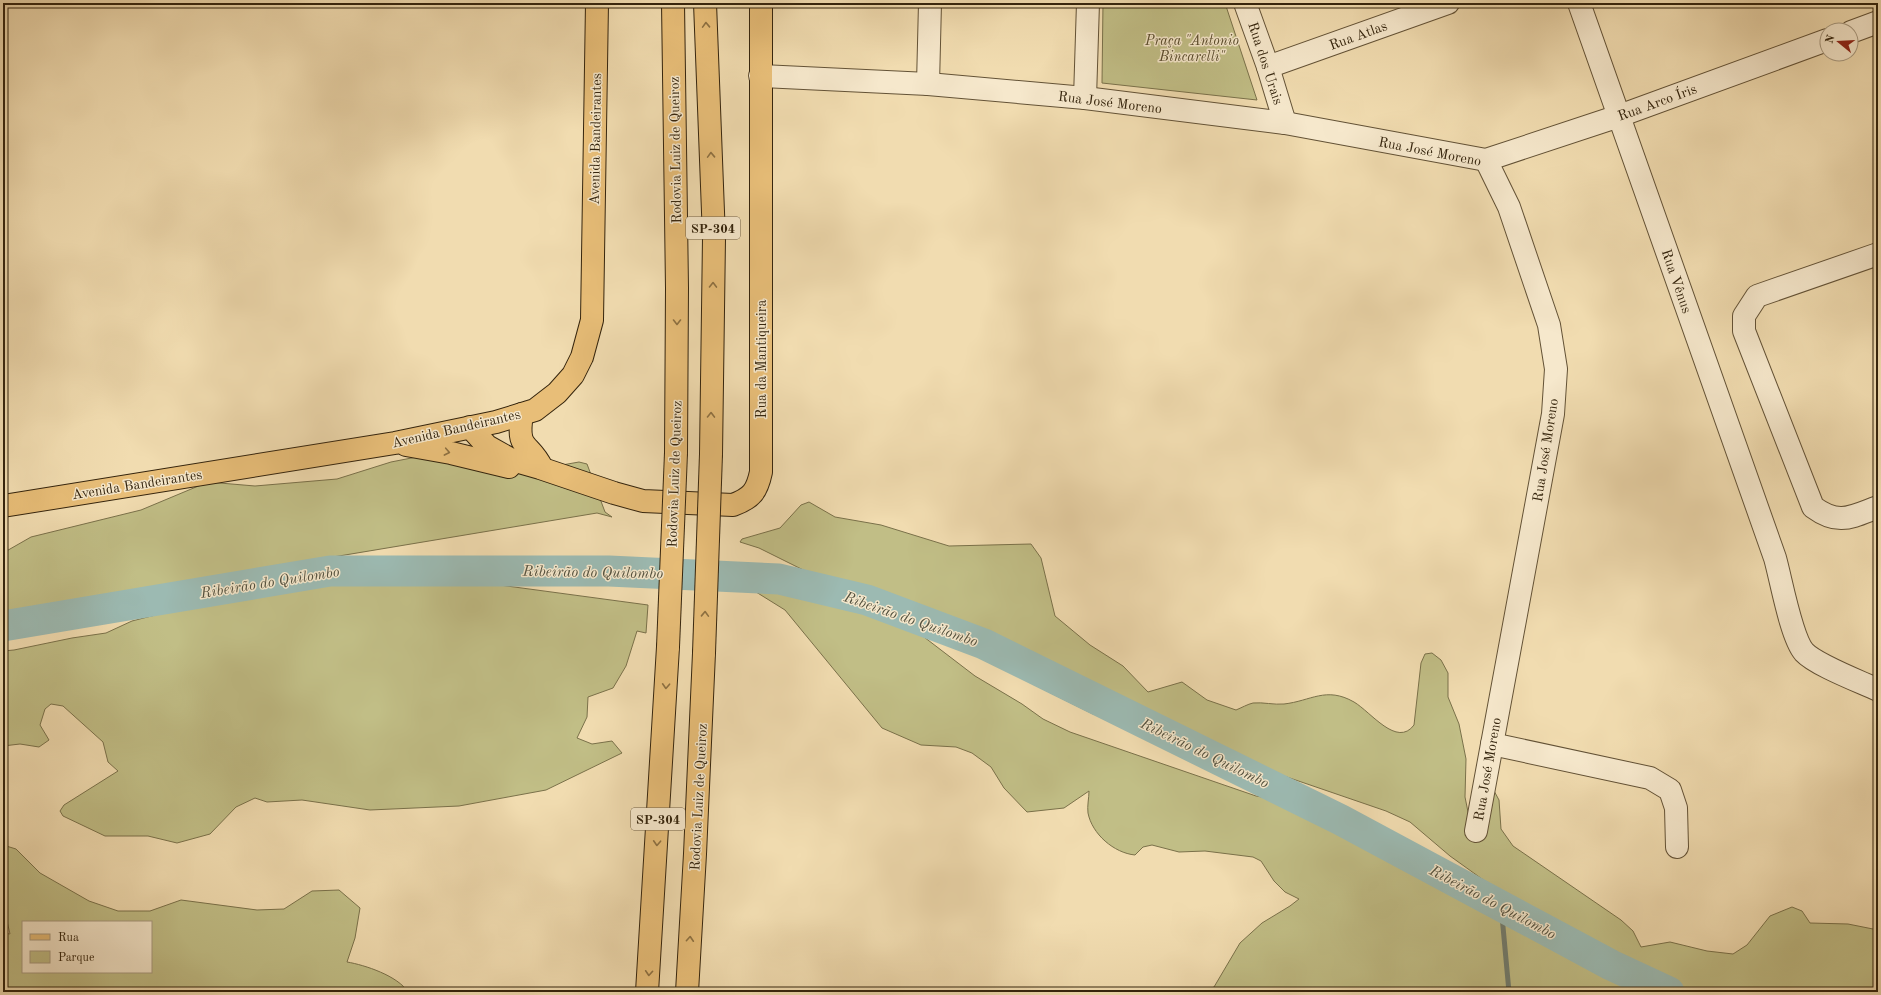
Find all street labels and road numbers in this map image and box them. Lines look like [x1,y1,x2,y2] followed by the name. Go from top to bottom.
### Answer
[1327,19,1389,53] street label: Rua Atlas
[1245,20,1285,106] street label: Rua dos Urais
[588,73,604,205] street label: Avenida Bandeirantes
[668,76,684,224] street label: Rodovia Luiz de Queiroz
[1615,79,1699,124] street label: Rua Arco Íris
[1057,90,1163,116] street label: Rua José Moreno
[1377,135,1483,169] street label: Rua José Moreno
[686,217,740,239] road number: SP-304
[1659,248,1694,315] street label: Rua Vênus
[755,300,769,418] street label: Rua da Mantiqueira
[1531,397,1561,503] street label: Rua José Moreno
[665,400,685,548] street label: Rodovia Luiz de Queiroz
[390,407,522,451] street label: Avenida Bandeirantes
[71,468,203,502] street label: Avenida Bandeirantes
[1472,716,1504,822] street label: Rua José Moreno
[688,723,710,871] street label: Rodovia Luiz de Queiroz
[631,808,685,830] road number: SP-304

